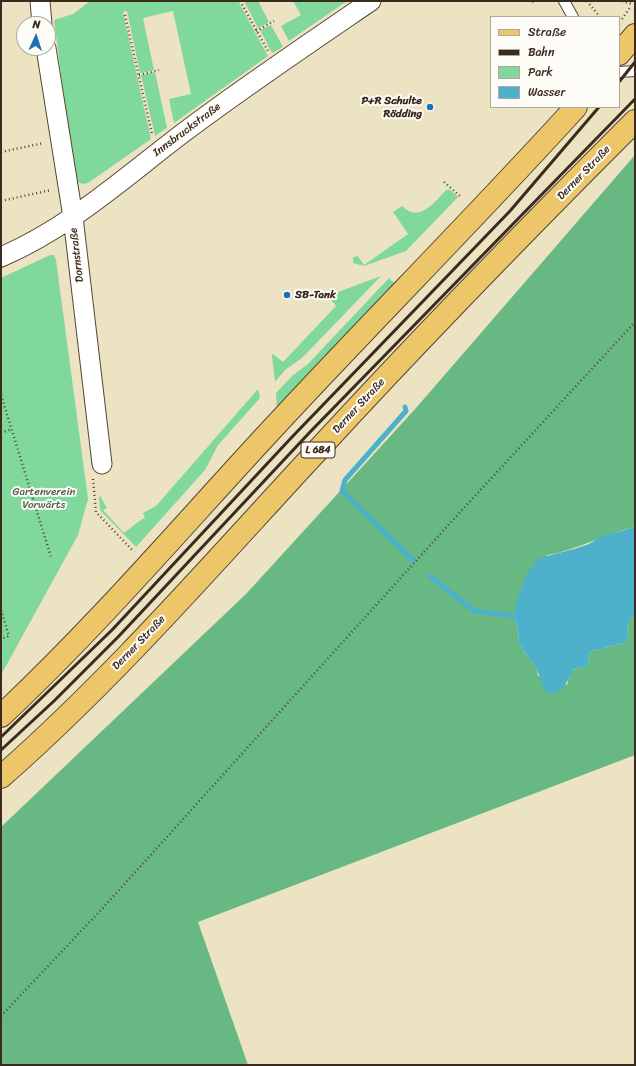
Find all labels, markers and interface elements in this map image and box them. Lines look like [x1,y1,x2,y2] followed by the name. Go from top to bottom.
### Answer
[32,15,41,34] text: N
[16,16,56,56] north arrow
[490,16,620,108] legend
[528,21,566,43] text: Straße
[528,41,554,63] text: Bahn
[528,61,553,83] text: Park
[528,81,565,103] text: Wasser
[361,94,422,120] place label: P+R Schulte Rödding
[151,100,223,160] street label: Innsbruckstraße
[425,102,435,112] marker: P+R Schulte Rödding
[555,143,613,203] street label: Derner Straße
[67,227,87,283] street label: Dornstraße
[295,288,336,302] place label: SB-Tank
[282,290,292,300] marker: SB-Tank
[330,376,388,436] street label: Derner Straße
[301,442,335,458] road number: L 684
[13,485,75,511] park label: Gartenverein Vorwärts
[110,613,168,673] street label: Derner Straße

